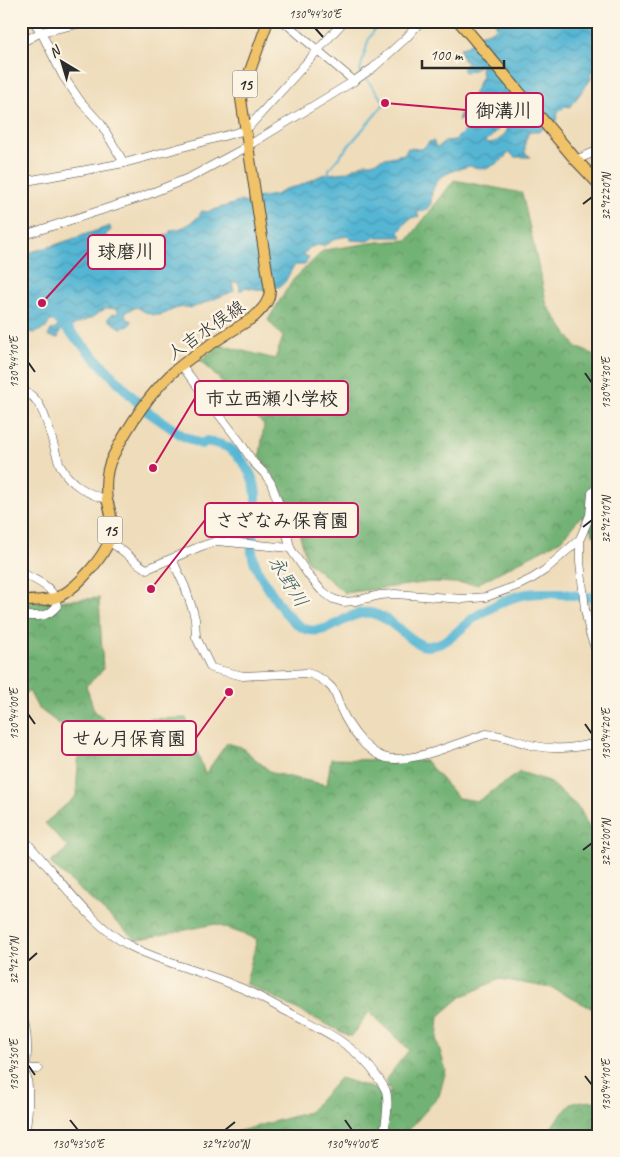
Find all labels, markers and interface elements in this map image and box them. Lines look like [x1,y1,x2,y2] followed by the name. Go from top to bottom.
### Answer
[289,6,343,22] text: 130°44'30"E
[38,38,88,88] north arrow
[422,38,505,70] scale bar
[46,41,65,62] text: N
[430,46,464,65] text: 100 m
[232,70,258,98] road number: 15
[466,93,543,127] callout: 御溝川
[475,99,533,123] text: 御溝川
[598,172,614,221] text: 32°12'20"N
[88,235,165,269] callout: 球磨川
[97,240,155,264] text: 球磨川
[163,295,249,365] street label: 人吉水俣線
[6,334,22,388] text: 130°44'10"E
[598,355,614,409] text: 130°44'30"E
[195,381,348,415] callout: 市立西瀬小学校
[205,387,339,411] text: 市立西瀬小学校
[598,495,614,544] text: 32°12'10"N
[205,503,358,537] callout: さざなみ保育園
[215,509,349,533] text: さざなみ保育園
[98,516,122,544] road number: 15
[263,551,313,612] water label: 永野川
[6,686,22,740] text: 130°44'00"E
[598,706,614,760] text: 130°44'20"E
[62,721,196,755] callout: せん月保育園
[72,727,186,751] text: せん月保育園
[598,818,614,867] text: 32°12'00"N
[6,936,22,985] text: 32°12'10"N
[6,1037,22,1091] text: 130°43'50"E
[598,1057,614,1111] text: 130°44'10"E
[52,1136,106,1152] text: 130°43'50"E
[201,1136,250,1152] text: 32°12'00"N
[326,1136,380,1152] text: 130°44'00"E

